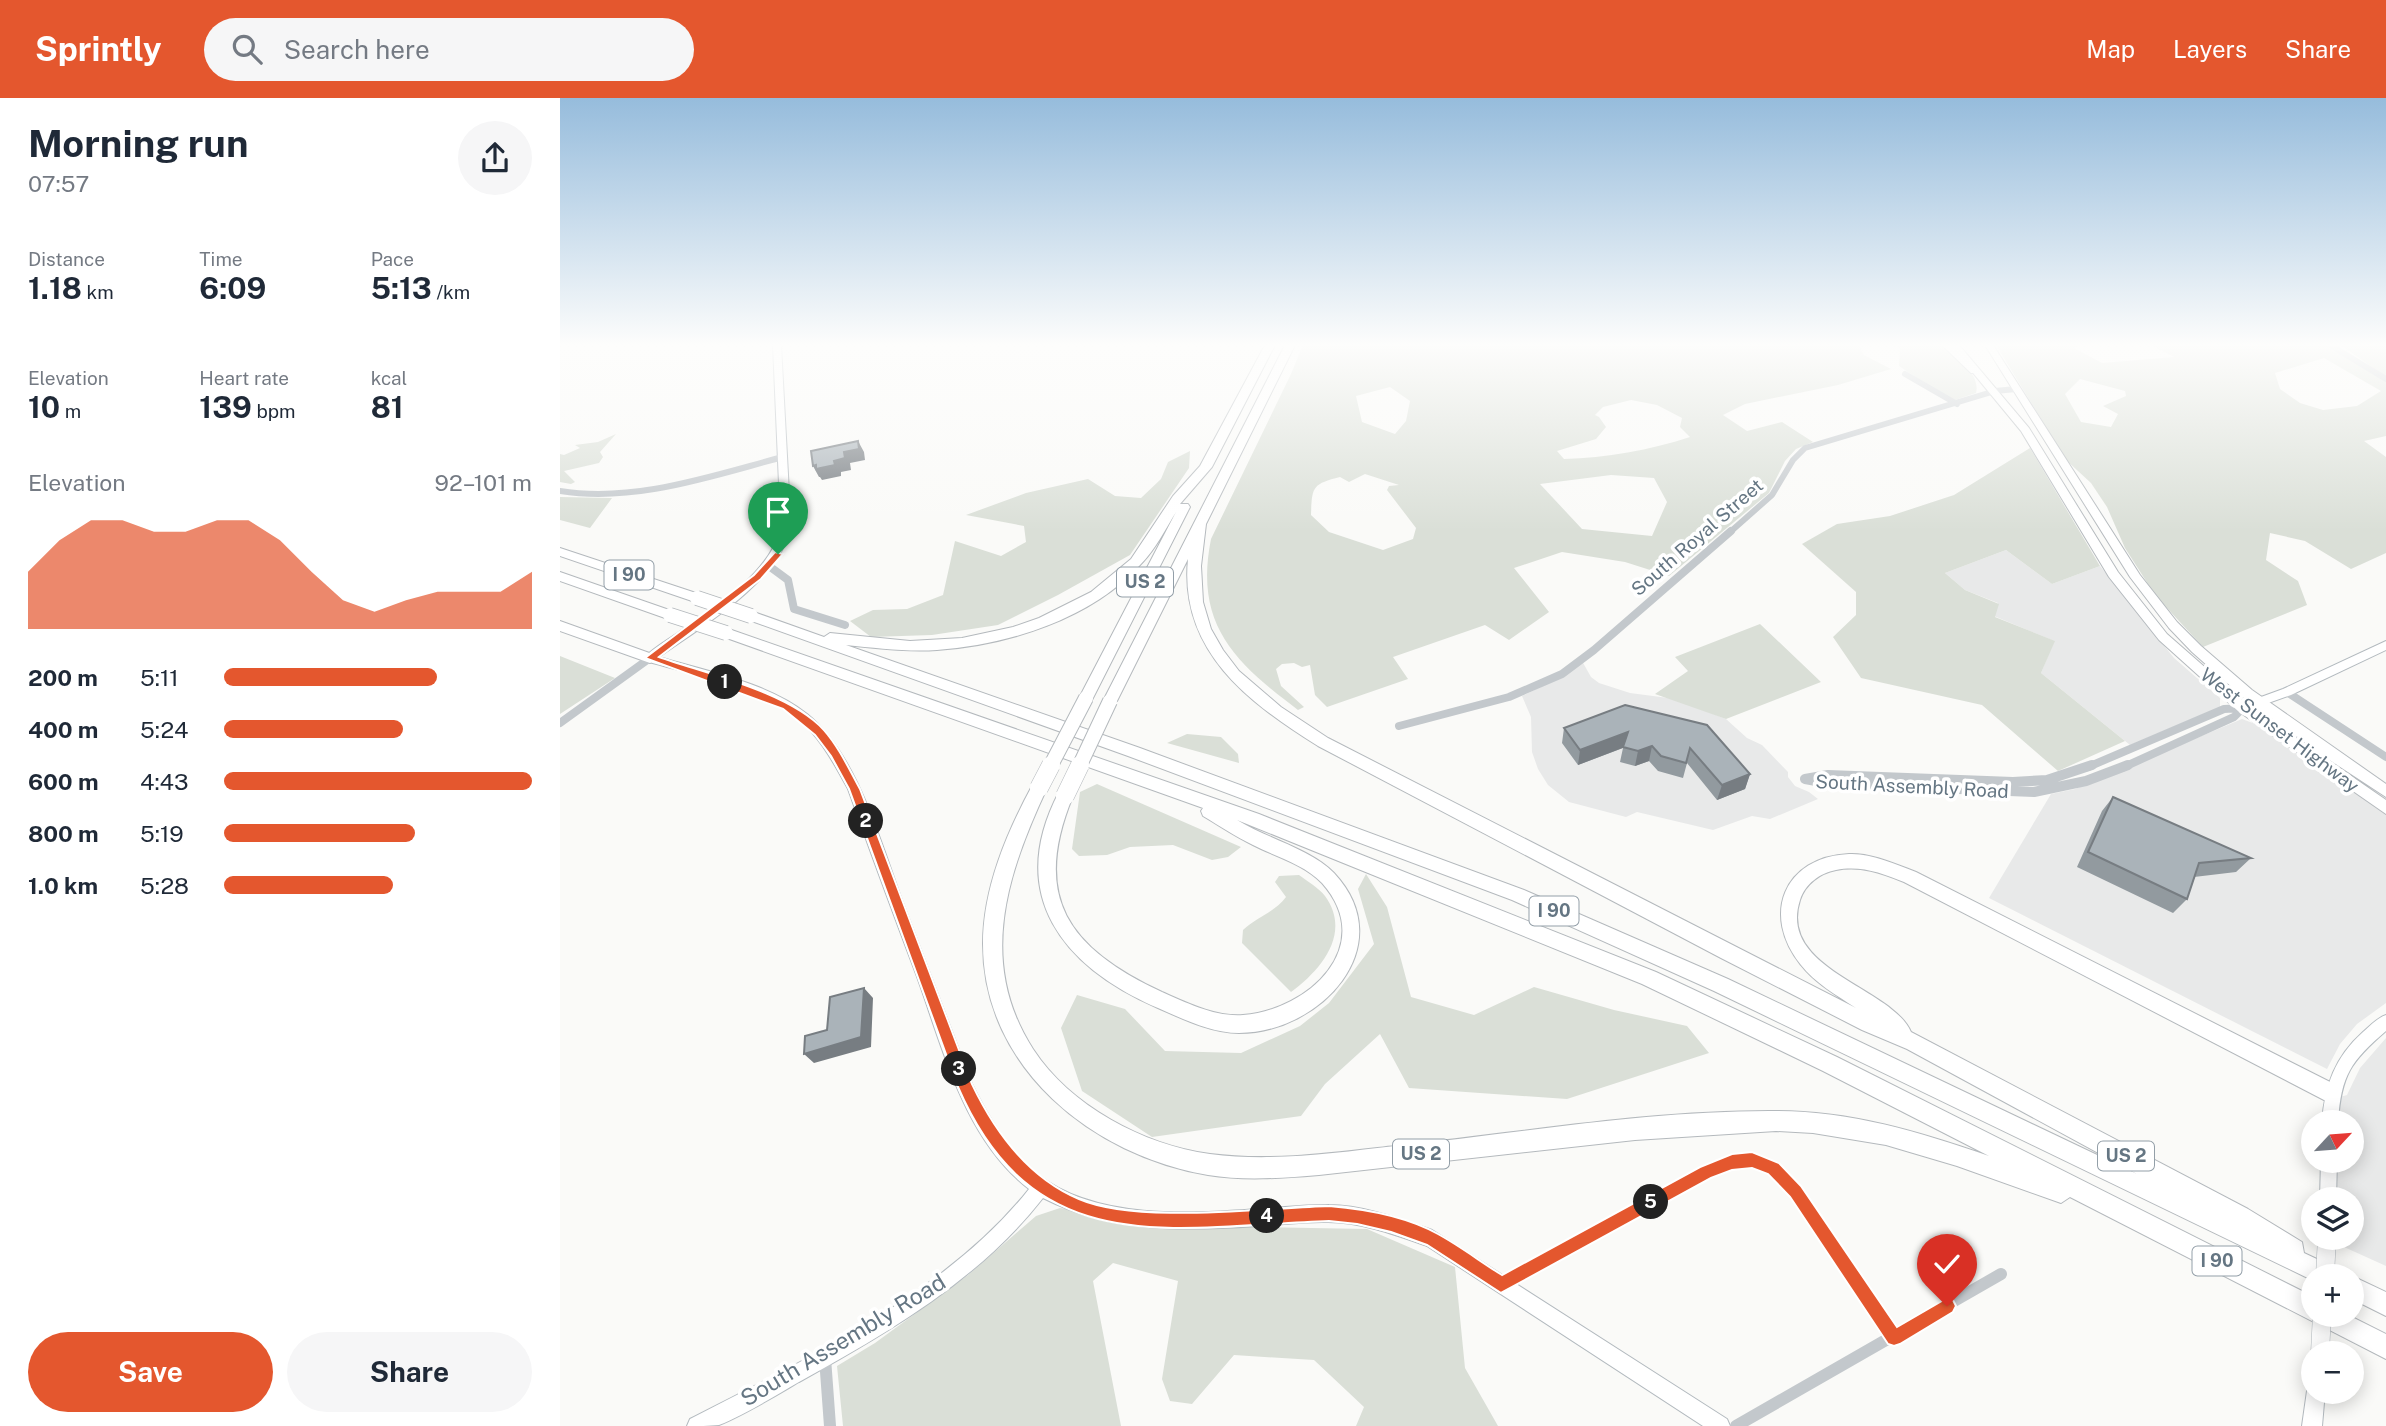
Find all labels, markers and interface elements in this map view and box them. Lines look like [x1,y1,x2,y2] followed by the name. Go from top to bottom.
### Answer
[204,18,694,81] search box
[35,30,162,68] text: Sprintly
[228,30,266,68] icon: search
[284,34,430,65] text: Search here
[2086,35,2135,63] text: Map
[2173,35,2247,63] text: Layers
[2285,35,2351,63] text: Share
[28,121,249,166] text: Morning run
[458,121,532,195] button: share
[28,170,89,197] text: 07:57
[28,248,105,270] text: Distance
[199,248,243,270] text: Time
[371,248,414,270] text: Pace
[28,270,82,306] text: 1.18
[199,270,266,306] text: 6:09
[371,270,432,306] text: 5:13
[82,281,114,303] text: km
[432,281,470,303] text: /km
[28,367,109,389] text: Elevation
[199,367,289,389] text: Heart rate
[371,367,407,389] text: kcal
[28,389,60,425] text: 10
[199,389,252,425] text: 139
[371,389,404,425] text: 81
[60,400,81,422] text: m
[252,400,296,422] text: bpm
[28,469,126,496] text: Elevation
[435,469,532,496] text: 92–101 m
[1627,474,1767,600] street label: South Royal Street
[748,482,808,554] pin
[759,493,797,531] icon: arrive
[604,560,654,589] road number: I 90
[1117,568,1173,596] road number: US 2
[2196,663,2364,797] street label: West Sunset Highway
[28,664,98,691] text: 200 m
[140,664,179,691] text: 5:11
[708,664,742,700] pin: 1
[720,670,729,692] text: 1
[28,716,98,743] text: 400 m
[140,716,189,743] text: 5:24
[28,768,98,795] text: 600 m
[140,768,188,795] text: 4:43
[1815,770,2009,802] street label: South Assembly Road
[848,804,884,838] pin: 2
[859,809,872,831] text: 2
[28,820,99,847] text: 800 m
[140,820,184,847] text: 5:19
[28,872,98,899] text: 1.0 km
[140,872,189,899] text: 5:28
[1530,896,1578,926] road number: I 90
[942,1052,976,1086] pin: 3
[952,1057,965,1079] text: 3
[2301,1110,2364,1172] north arrow
[2301,1110,2364,1404] map controls
[1393,1140,1449,1168] road number: US 2
[2098,1142,2154,1170] road number: US 2
[1634,1184,1668,1220] pin: 5
[2301,1187,2364,1250] button: layers
[1644,1190,1657,1212] text: 5
[1250,1198,1284,1234] pin: 4
[1260,1204,1273,1226] text: 4
[1917,1234,1977,1306] pin
[1928,1245,1966,1283] icon: check
[2192,1246,2242,1276] road number: I 90
[2301,1264,2364,1327] button: +
[735,1268,950,1411] street label: South Assembly Road
[28,1332,273,1412] button: Save
[287,1332,532,1412] button: Share
[2301,1341,2364,1404] button: −

